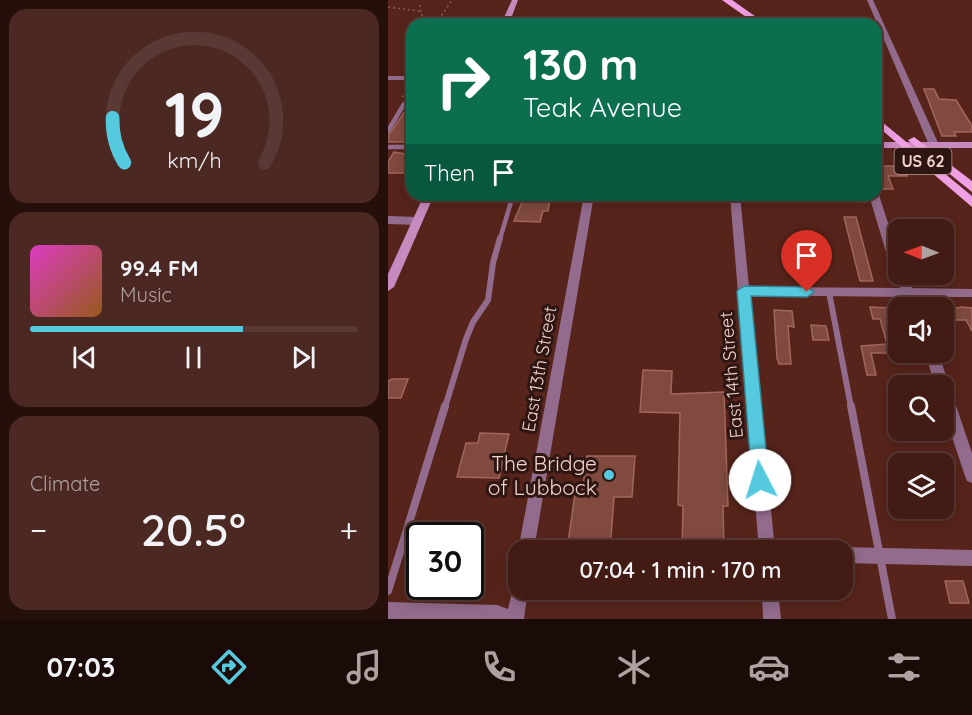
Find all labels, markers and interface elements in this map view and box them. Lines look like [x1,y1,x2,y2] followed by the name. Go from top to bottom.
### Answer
[523,38,638,91] text: 130 m
[424,42,502,120] icon: right
[164,75,224,153] text: 19
[523,90,682,124] text: Teak Avenue
[167,148,221,174] text: km/h
[894,148,952,174] road number: US 62
[487,156,520,189] icon: arrive
[424,159,475,187] text: Then
[888,219,954,285] north arrow
[888,219,954,519] map controls
[781,230,832,292] pin
[790,239,823,272] icon: arrive
[120,254,198,282] text: 99.4 FM
[120,282,172,307] text: Music
[888,297,954,363] button: sound
[517,304,561,434] street label: East 13th Street
[714,311,748,439] street label: East 14th Street
[68,341,101,374] icon: previous
[177,341,210,374] icon: pause
[287,341,320,374] icon: next
[888,375,954,441] button: search
[728,448,792,512] position arrow
[488,450,597,500] place label: The Bridge of Lubbock
[888,453,954,519] button: layers
[602,468,616,482] marker: The Bridge of Lubbock
[30,471,100,496] text: Climate
[141,501,246,557] text: 20.5°
[30,509,47,550] text: −
[339,509,358,550] text: +
[406,522,484,600] speed limit sign: 30
[579,556,782,584] text: 07:04 · 1 min · 170 m
[208,646,250,688] icon: directions
[343,646,385,688] icon: music
[478,646,520,688] icon: phone
[613,646,655,688] icon: climate
[748,646,790,688] icon: car
[883,646,925,688] icon: filters
[47,650,115,684] text: 07:03

